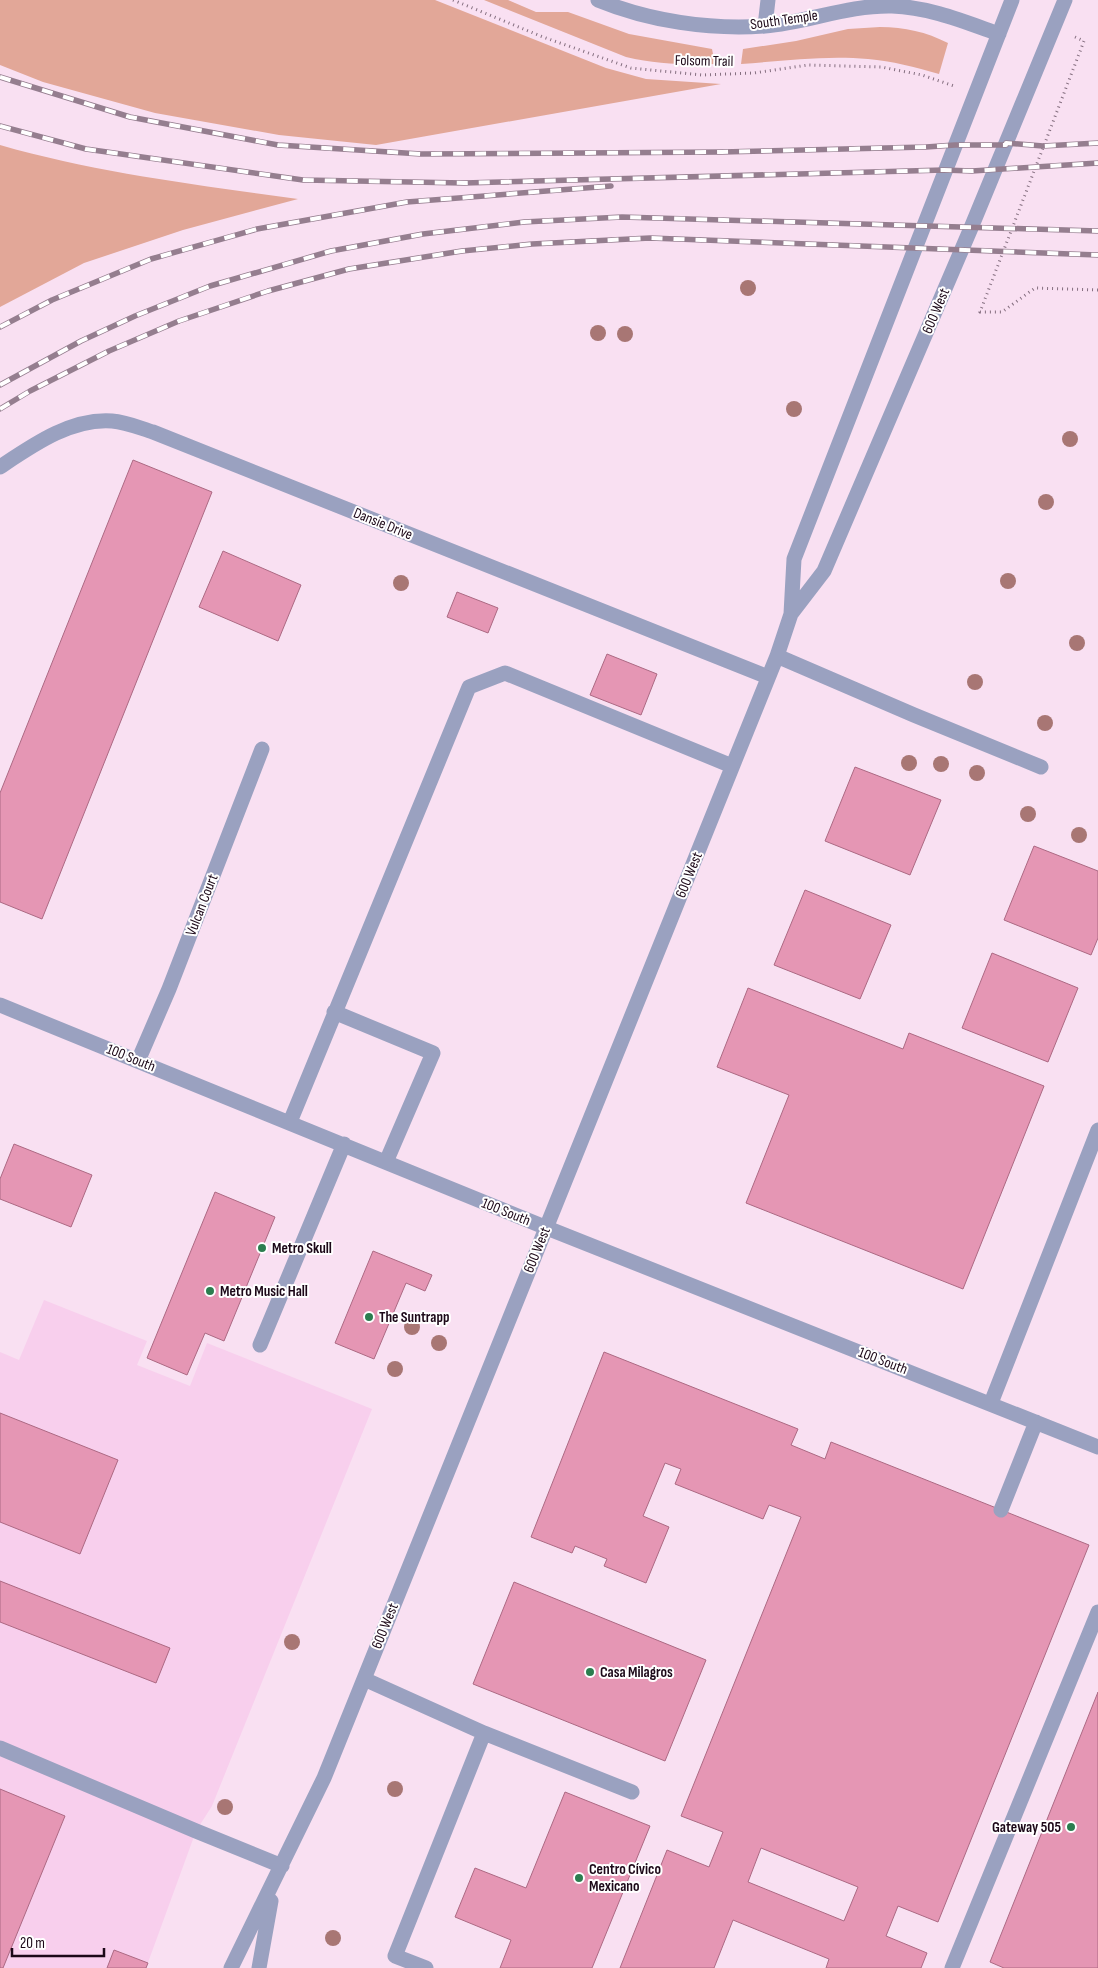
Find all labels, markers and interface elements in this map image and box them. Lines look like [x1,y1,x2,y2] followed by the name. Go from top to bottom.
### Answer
[749,6,819,34] street label: South Temple
[675,51,733,71] street label: Folsom Trail
[918,285,954,337] street label: 600 West
[351,504,415,544] street label: Dansie Drive
[671,849,707,901] street label: 600 West
[182,871,223,939] street label: Vulcan Court
[104,1040,158,1076] street label: 100 South
[479,1194,533,1230] street label: 100 South
[519,1224,555,1276] street label: 600 West
[272,1239,332,1258] place label: Metro Skull
[256,1242,268,1254] marker: Metro Skull
[220,1282,308,1301] place label: Metro Music Hall
[204,1285,216,1297] marker: Metro Music Hall
[379,1308,449,1327] place label: The Suntrapp
[363,1311,375,1323] marker: The Suntrapp
[856,1343,910,1379] street label: 100 South
[367,1600,403,1652] street label: 600 West
[600,1663,673,1682] place label: Casa Milagros
[584,1666,596,1678] marker: Casa Milagros
[992,1818,1061,1837] place label: Gateway 505
[1065,1821,1077,1833] marker: Gateway 505
[589,1860,661,1896] place label: Centro Cívico Mexicano
[573,1872,585,1884] marker: Centro Cívico Mexicano
[12,1926,105,1958] scale bar
[20,1934,45,1953] text: 20 m

